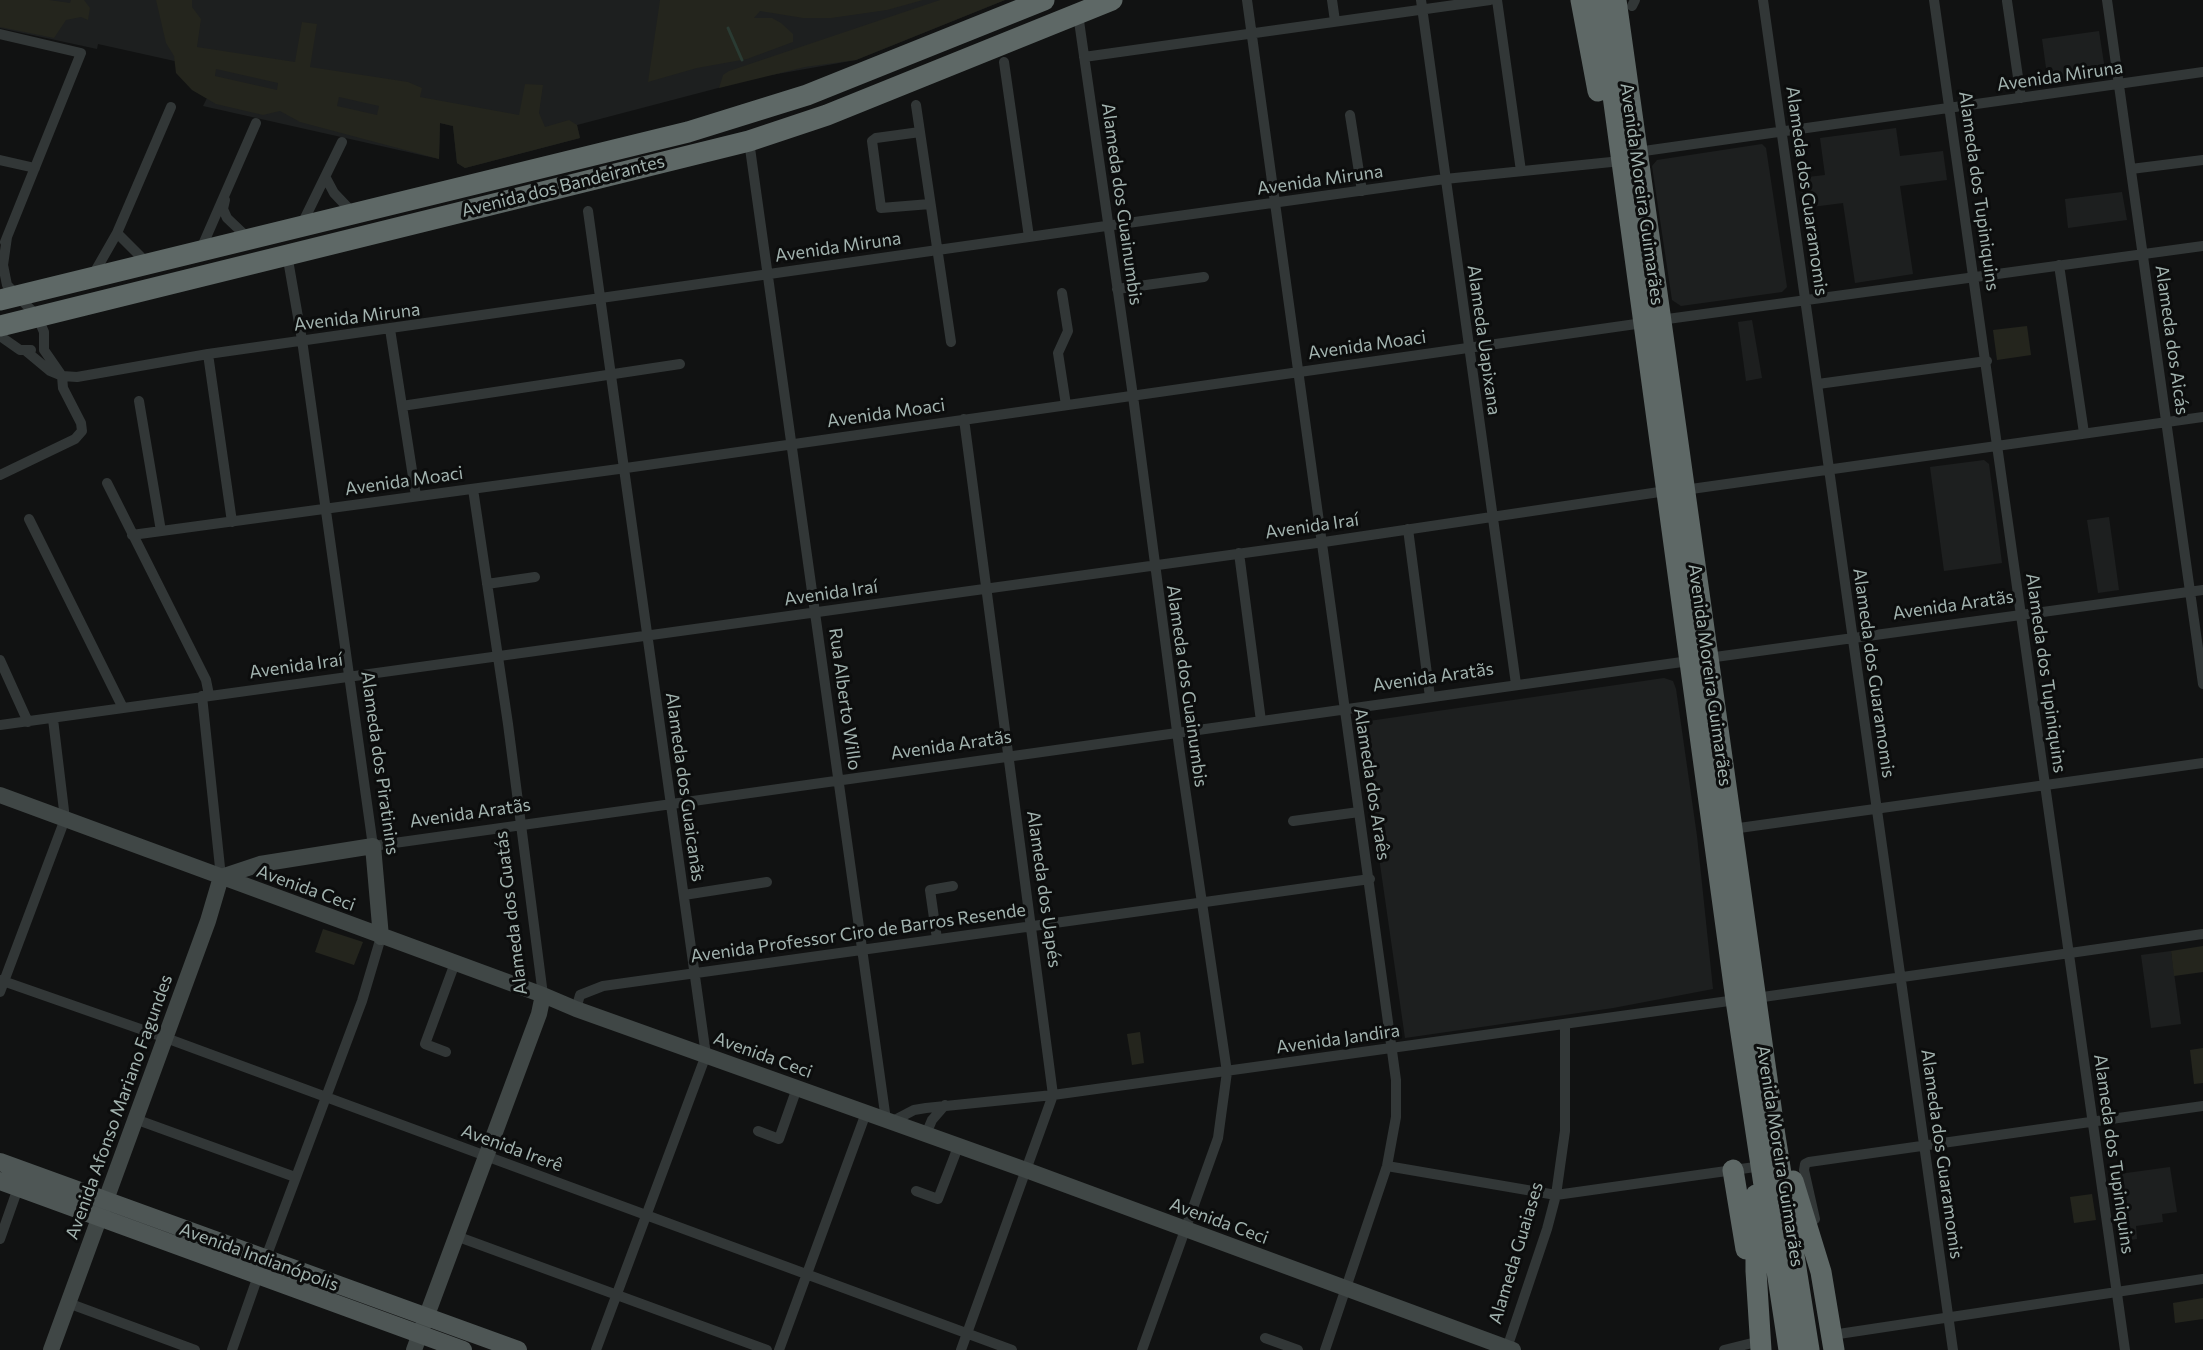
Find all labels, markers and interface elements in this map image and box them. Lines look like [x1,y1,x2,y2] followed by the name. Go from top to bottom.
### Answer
[1996,56,2124,96] street label: Avenida Miruna
[1616,82,1668,306] street label: Avenida Moreira Guimarães
[1782,85,1832,297] street label: Alameda dos Guaramomis
[1954,90,2004,292] street label: Alameda dos Tupiniquins
[1097,101,1147,307] street label: Alameda dos Guainumbis
[459,150,667,222] street label: Avenida dos Bandeirantes
[1256,160,1384,200] street label: Avenida Miruna
[774,227,902,267] street label: Avenida Miruna
[1463,264,1505,416] street label: Alameda Uapixana
[2151,264,2193,416] street label: Alameda dos Aicás
[293,299,421,335] street label: Avenida Miruna
[1306,326,1428,364] street label: Avenida Moaci
[825,394,947,432] street label: Avenida Moaci
[343,462,465,500] street label: Avenida Moaci
[1264,509,1360,543] street label: Avenida Iraí
[1684,563,1736,787] street label: Avenida Moreira Guimarães
[1849,567,1899,779] street label: Alameda dos Guaramomis
[2021,572,2071,774] street label: Alameda dos Tupiniquins
[783,576,879,610] street label: Avenida Iraí
[1162,583,1212,789] street label: Alameda dos Guainumbis
[1891,586,2015,624] street label: Avenida Aratãs
[824,626,866,772] street label: Rua Alberto Willo
[248,649,344,683] street label: Avenida Iraí
[1371,658,1495,696] street label: Avenida Aratãs
[356,670,404,856] street label: Alameda dos Piratinins
[661,691,709,883] street label: Alameda dos Guaicanãs
[1349,706,1395,862] street label: Alameda dos Araês
[889,726,1013,764] street label: Avenida Aratãs
[408,794,532,832] street label: Avenida Aratãs
[1022,809,1066,969] street label: Alameda dos Uapés
[490,830,532,996] street label: Alameda dos Guatás
[254,860,358,916] street label: Avenida Ceci
[689,899,1027,967] street label: Avenida Professor Ciro de Barros Resende
[61,972,177,1242] street label: Avenida Afonso Mariano Fagundes
[1275,1020,1401,1058] street label: Avenida Jandira
[711,1027,815,1083] street label: Avenida Ceci
[1752,1044,1808,1268] street label: Avenida Moreira Guimarães
[1917,1048,1967,1260] street label: Alameda dos Guaramomis
[2089,1053,2139,1255] street label: Alameda dos Tupiniquins
[458,1120,566,1176] street label: Avenida Irerê
[1484,1179,1548,1327] street label: Alameda Guaiases
[1167,1193,1271,1249] street label: Avenida Ceci
[176,1218,342,1296] street label: Avenida Indianópolis

